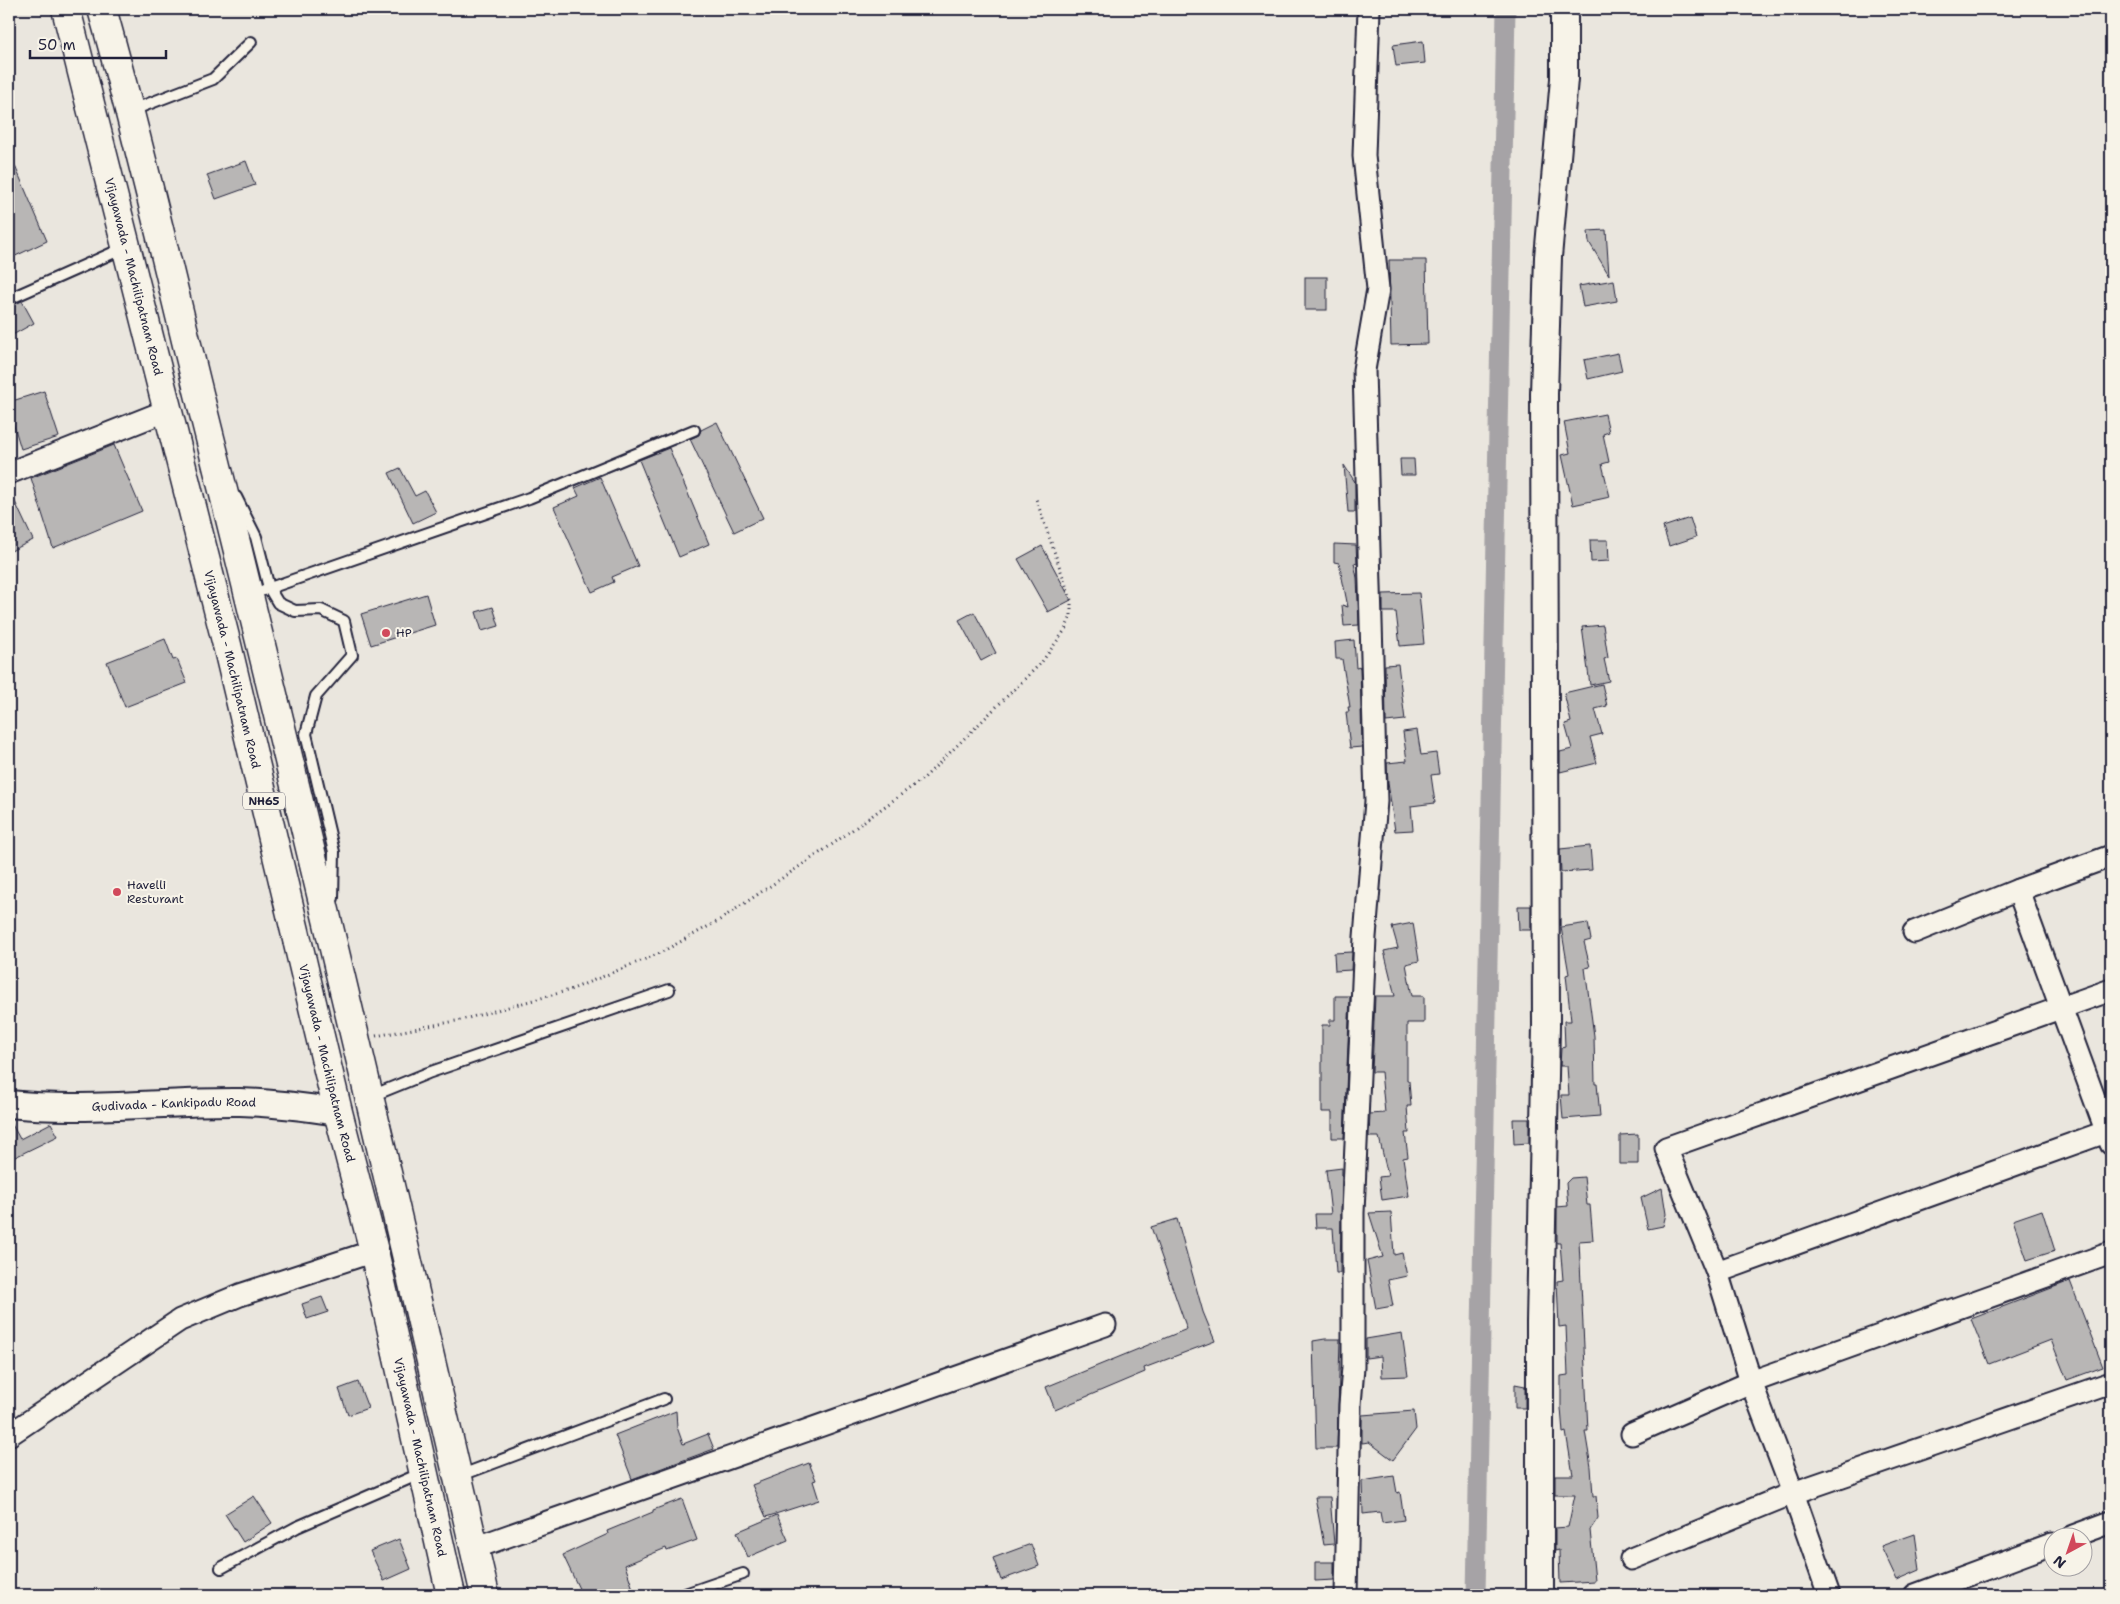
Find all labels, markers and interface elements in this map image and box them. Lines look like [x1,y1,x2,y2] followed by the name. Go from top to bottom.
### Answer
[30,28,166,60] scale bar
[38,35,76,55] text: 50 m
[101,176,167,378] street label: Vijayawada - Machilipatnam Road
[200,569,264,770] street label: Vijayawada - Machilipatnam Road
[396,625,412,641] place label: HP
[380,627,392,639] marker: HP
[243,792,285,809] road number: NH65
[127,877,184,907] place label: Havelli Resturant
[111,886,123,898] marker: Havelli Resturant
[295,962,359,1164] street label: Vijayawada - Machilipatnam Road
[91,1094,257,1115] street label: Gudivada - Kankipadu Road
[390,1356,450,1559] street label: Vijayawada - Machilipatnam Road
[2042,1526,2092,1576] north arrow
[2050,1551,2070,1572] text: N

